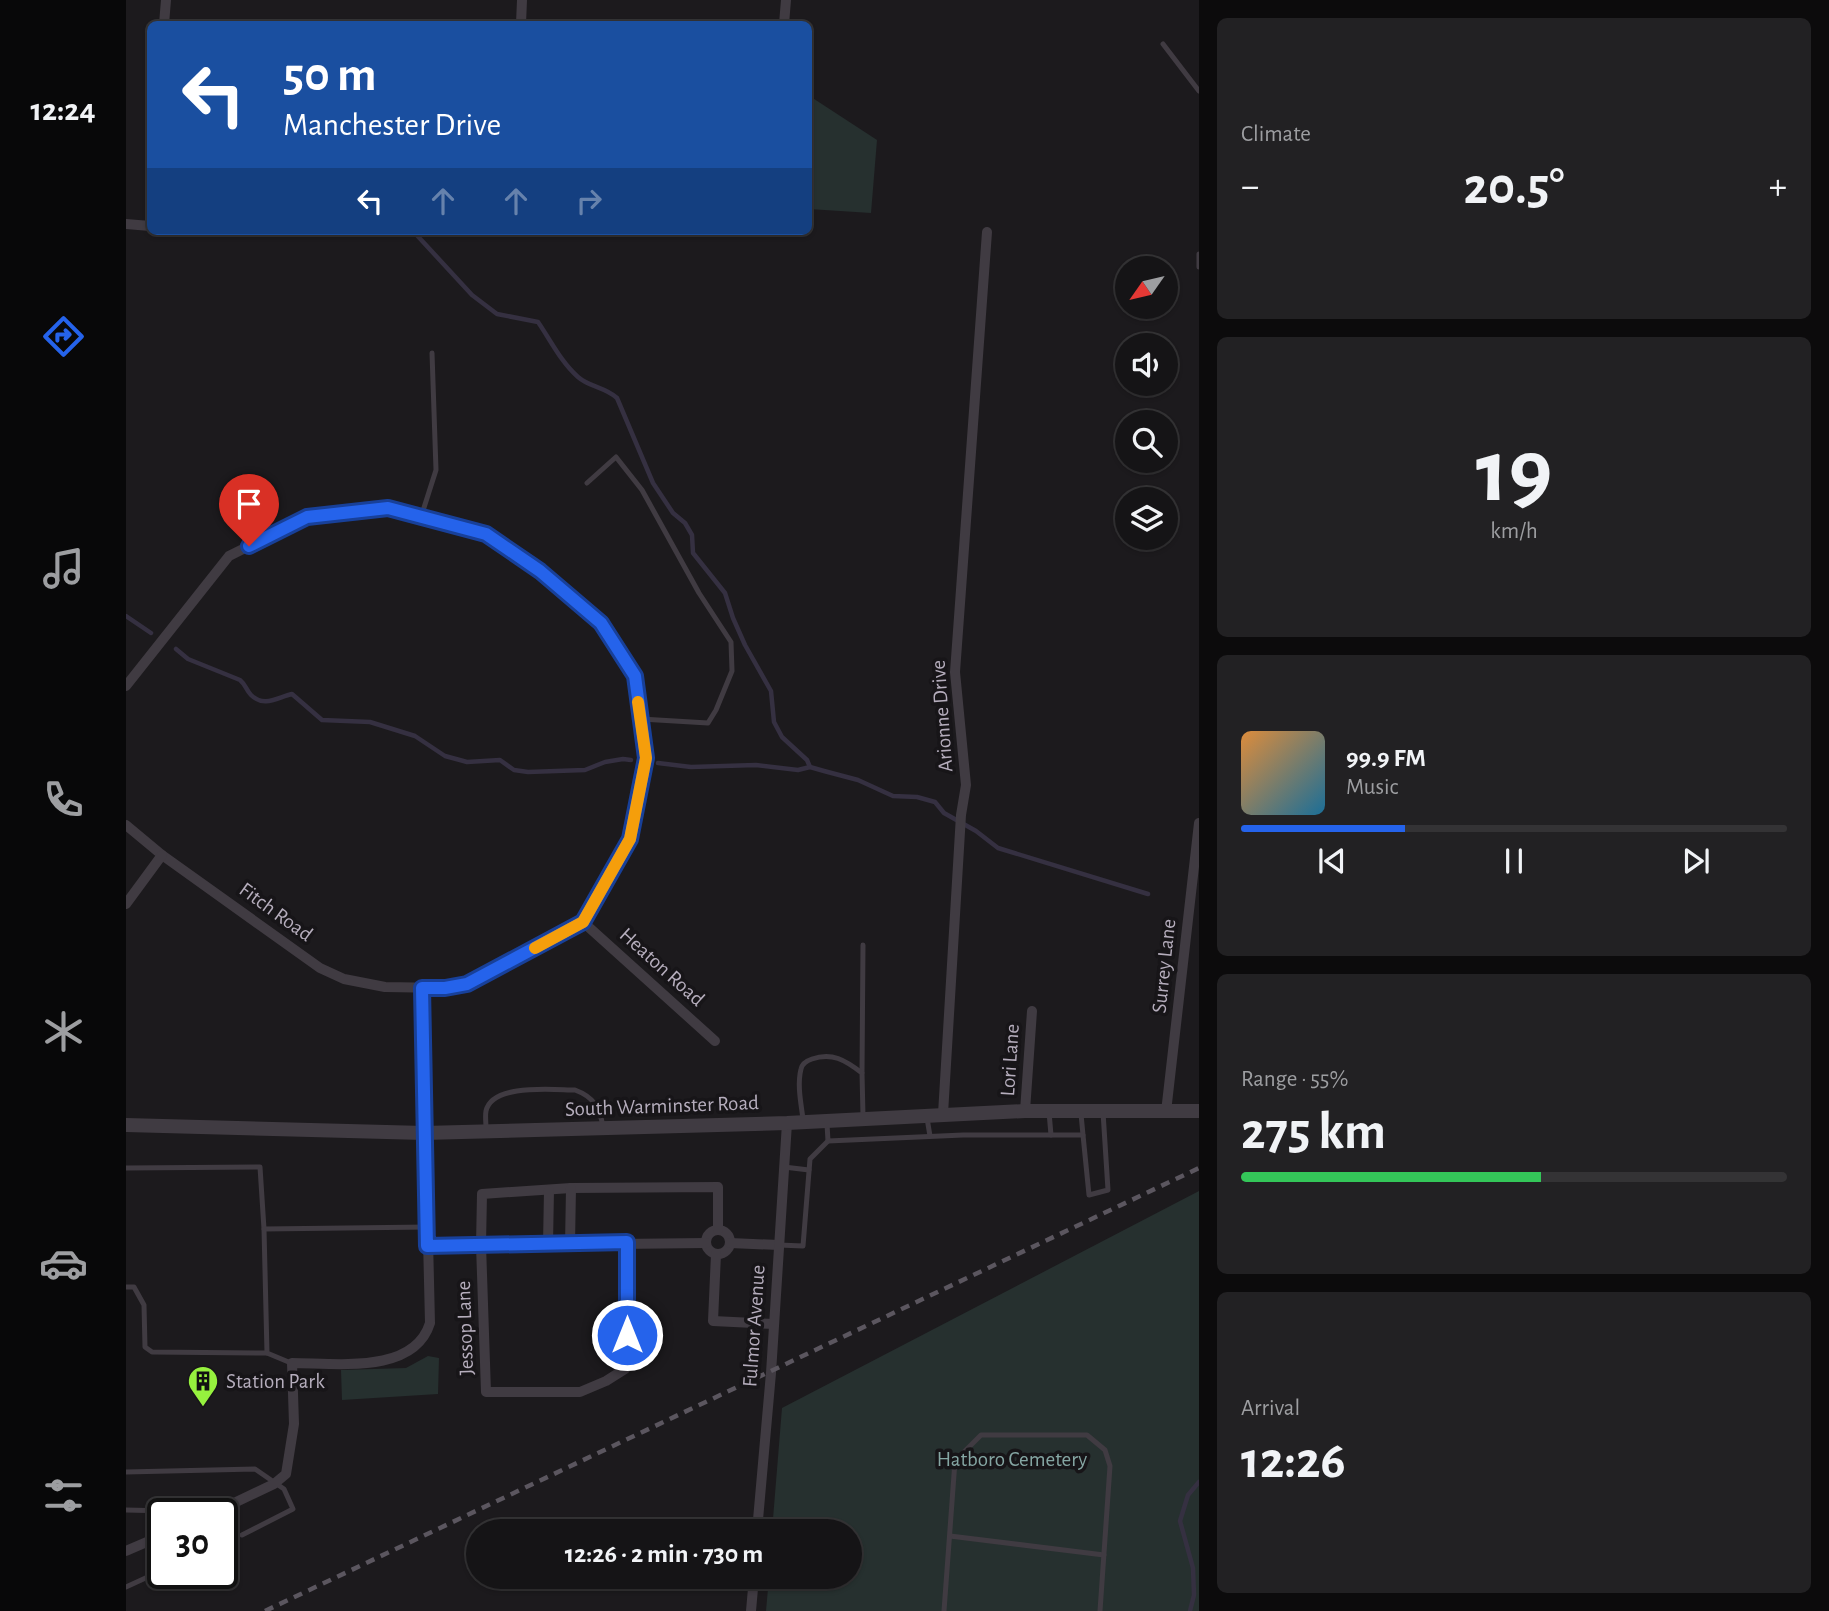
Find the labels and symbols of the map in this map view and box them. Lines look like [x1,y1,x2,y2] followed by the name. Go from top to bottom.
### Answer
[1115,256,1178,318] north arrow
[219,474,279,546] pin
[928,659,956,773] street label: Arionne Drive
[236,879,317,945] street label: Fitch Road
[1149,918,1179,1014] street label: Surrey Lane
[616,924,708,1010] street label: Heaton Road
[997,1023,1023,1097] street label: Lori Lane
[565,1092,759,1120] street label: South Warminster Road
[739,1264,769,1388] street label: Fulmor Avenue
[453,1280,477,1376] street label: Jessop Lane
[590,1298,664,1372] position arrow
[186,1364,220,1408] building icon: Station Park
[226,1371,325,1392] place label: Station Park
[937,1449,1087,1470] park label: Hatboro Cemetery
[147,1498,238,1589] speed limit sign: 30

